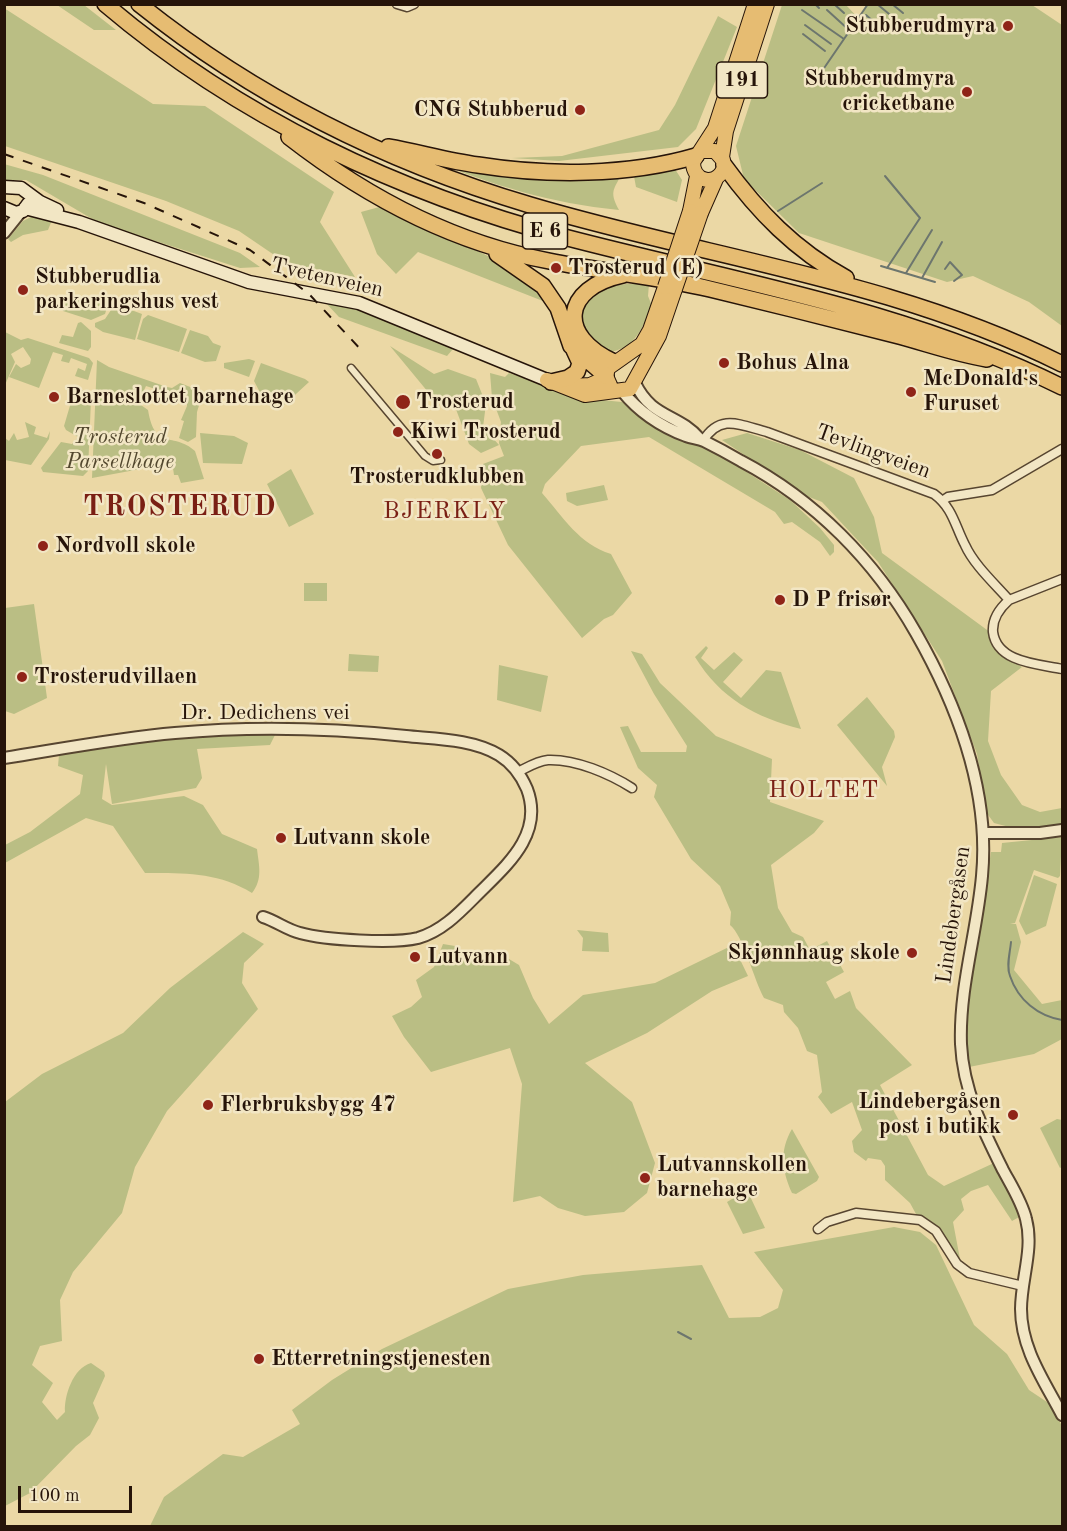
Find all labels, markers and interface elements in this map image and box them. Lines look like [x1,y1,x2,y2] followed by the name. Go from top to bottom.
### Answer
[845,13,996,39] place label: Stubberudmyra
[1001,19,1015,33] marker: Stubberudmyra
[716,62,768,98] road number: 191
[804,66,955,118] place label: Stubberudmyra cricketbane
[960,85,974,99] marker: Stubberudmyra cricketbane
[414,97,568,123] place label: CNG Stubberud
[573,103,587,117] marker: CNG Stubberud
[522,213,568,249] road number: E 6
[268,252,386,304] street label: Tvetenveien
[568,255,703,281] place label: Trosterud (E)
[549,261,563,275] marker: Trosterud (E)
[35,264,219,316] place label: Stubberudlia parkeringshus vest
[16,283,30,297] marker: Stubberudlia parkeringshus vest
[736,350,850,376] place label: Bohus Alna
[717,356,731,370] marker: Bohus Alna
[923,366,1038,418] place label: McDonald's Furuset
[66,384,294,410] place label: Barneslottet barnehage
[904,385,918,399] marker: McDonald's Furuset
[416,389,514,415] place label: Trosterud
[47,390,61,404] marker: Barneslottet barnehage
[394,393,412,411] marker: Trosterud
[410,419,561,445] place label: Kiwi Trosterud
[812,419,934,485] street label: Tevlingveien
[66,424,174,476] park label: Trosterud Parsellhage
[391,425,405,439] marker: Kiwi Trosterud
[430,447,444,461] marker: Trosterudklubben
[350,464,524,490] place label: Trosterudklubben
[83,491,277,525] district label: TROSTERUD
[383,498,507,526] district label: BJERKLY
[55,533,196,559] place label: Nordvoll skole
[36,539,50,553] marker: Nordvoll skole
[792,587,891,613] place label: D P frisør
[773,593,787,607] marker: D P frisør
[34,664,197,690] place label: Trosterudvillaen
[15,670,29,684] marker: Trosterudvillaen
[180,700,350,726] street label: Dr. Dedichens vei
[768,777,880,805] district label: HOLTET
[293,825,430,851] place label: Lutvann skole
[274,831,288,845] marker: Lutvann skole
[931,844,977,986] street label: Lindebergåsen
[727,940,900,966] place label: Skjønnhaug skole
[427,944,508,970] place label: Lutvann
[905,946,919,960] marker: Skjønnhaug skole
[408,950,422,964] marker: Lutvann
[858,1089,1001,1140] place label: Lindebergåsen post i butikk
[220,1092,396,1118] place label: Flerbruksbygg 47
[201,1098,215,1112] marker: Flerbruksbygg 47
[1006,1108,1020,1122] marker: Lindebergåsen post i butikk
[657,1152,807,1204] place label: Lutvannskollen barnehage
[638,1171,652,1185] marker: Lutvannskollen barnehage
[271,1346,491,1372] place label: Etterretningstjenesten
[252,1352,266,1366] marker: Etterretningstjenesten
[21,1474,135,1512] scale bar
[29,1487,80,1505] text: 100 m

